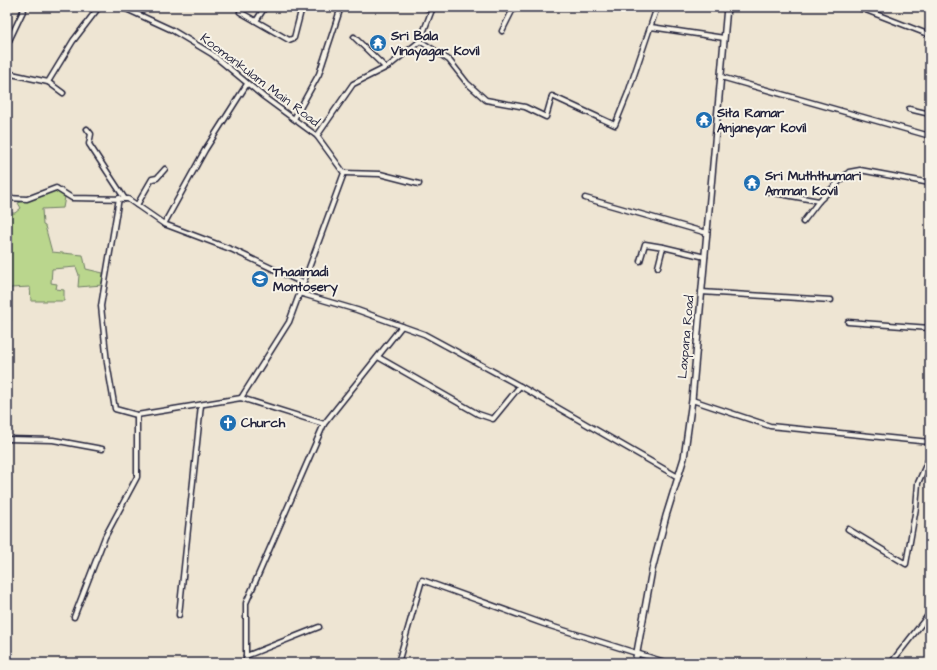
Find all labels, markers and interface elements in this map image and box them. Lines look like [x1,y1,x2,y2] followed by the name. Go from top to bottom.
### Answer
[390,27,480,62] place label: Sri Bala Vinayagar Kovil
[197,29,324,131] street label: Koomankulam Main Road
[368,33,388,53] temple icon: Sri Bala Vinayagar Kovil
[716,104,806,138] place label: Sita Ramar Anjaneyar Kovil
[694,110,714,130] temple icon: Sita Ramar Anjaneyar Kovil
[764,167,862,200] place label: Sri Muththumari Amman Kovil
[742,173,762,193] temple icon: Sri Muththumari Amman Kovil
[272,263,339,297] place label: Thaaimadi Montosery
[250,269,270,289] school or university icon: Thaaimadi Montosery
[673,294,699,380] street label: Laxpana Road
[218,413,238,433] church icon: Church
[241,414,286,432] place label: Church

